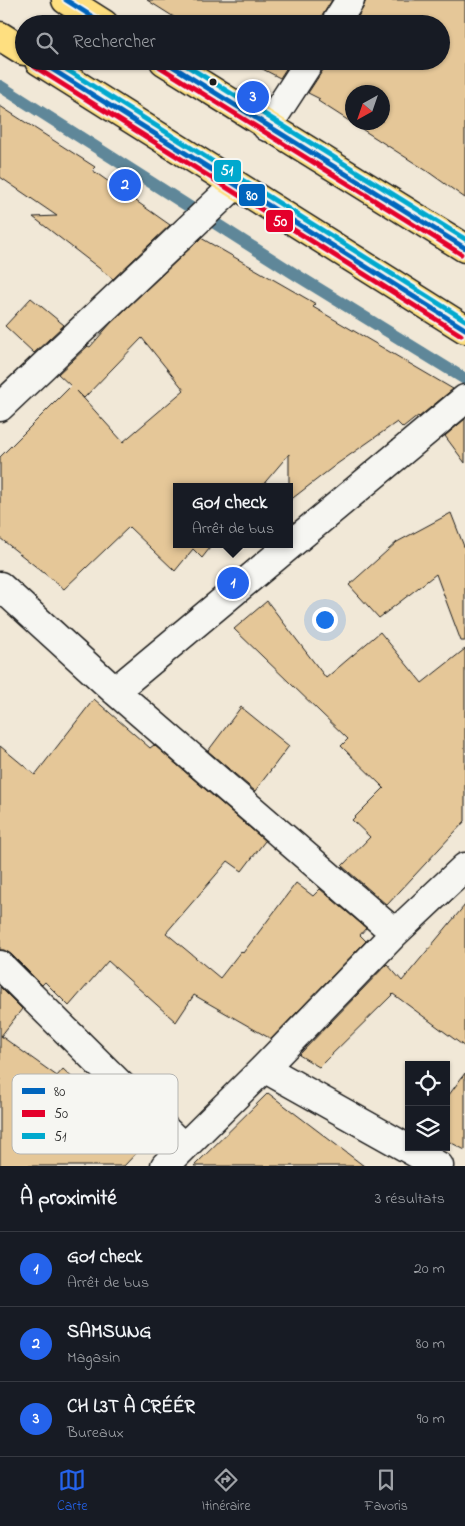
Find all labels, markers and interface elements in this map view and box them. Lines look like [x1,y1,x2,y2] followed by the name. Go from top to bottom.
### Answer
[15,15,450,70] search box
[33,29,61,57] icon: search
[73,29,156,56] text: Rechercher
[208,77,218,87] unlabelled marker
[237,78,269,116] pin: 3
[345,85,390,130] north arrow
[213,159,242,183] line badge: 51
[221,161,234,182] text: 51
[109,166,141,204] pin: 2
[238,183,266,207] line badge: 80
[245,186,258,207] text: 80
[265,209,294,233] line badge: 50
[273,212,287,233] text: 50
[173,483,293,548] popup
[192,490,267,517] text: Go1 check
[192,517,274,541] text: Arrêt de bus
[217,564,249,602] pin: 1
[312,607,338,633] your location
[405,1061,450,1151] map controls
[405,1061,450,1106] button: locate
[12,1074,178,1154] legend
[54,1082,65,1103] text: 80
[54,1104,68,1125] text: 50
[405,1106,450,1151] button: layers
[54,1127,67,1148] text: 51
[20,1184,117,1214] text: À proximité
[375,1187,445,1211] text: 3 résultats
[67,1244,142,1271] text: Go1 check
[33,1257,39,1281] text: 1
[414,1257,445,1281] text: 20 m
[67,1271,149,1295] text: Arrêt de bus
[67,1319,151,1346] text: SAMSUNG
[32,1332,40,1356] text: 2
[416,1332,445,1356] text: 80 m
[67,1346,120,1370] text: Magasin
[67,1394,195,1421] text: CH L3T À CRÉÉR
[33,1407,39,1431] text: 3
[417,1407,445,1431] text: 90 m
[67,1421,124,1445] text: Bureaux
[57,1466,88,1517] tab: Carte
[202,1466,250,1517] tab: Itinéraire
[365,1466,408,1517] tab: Favoris

